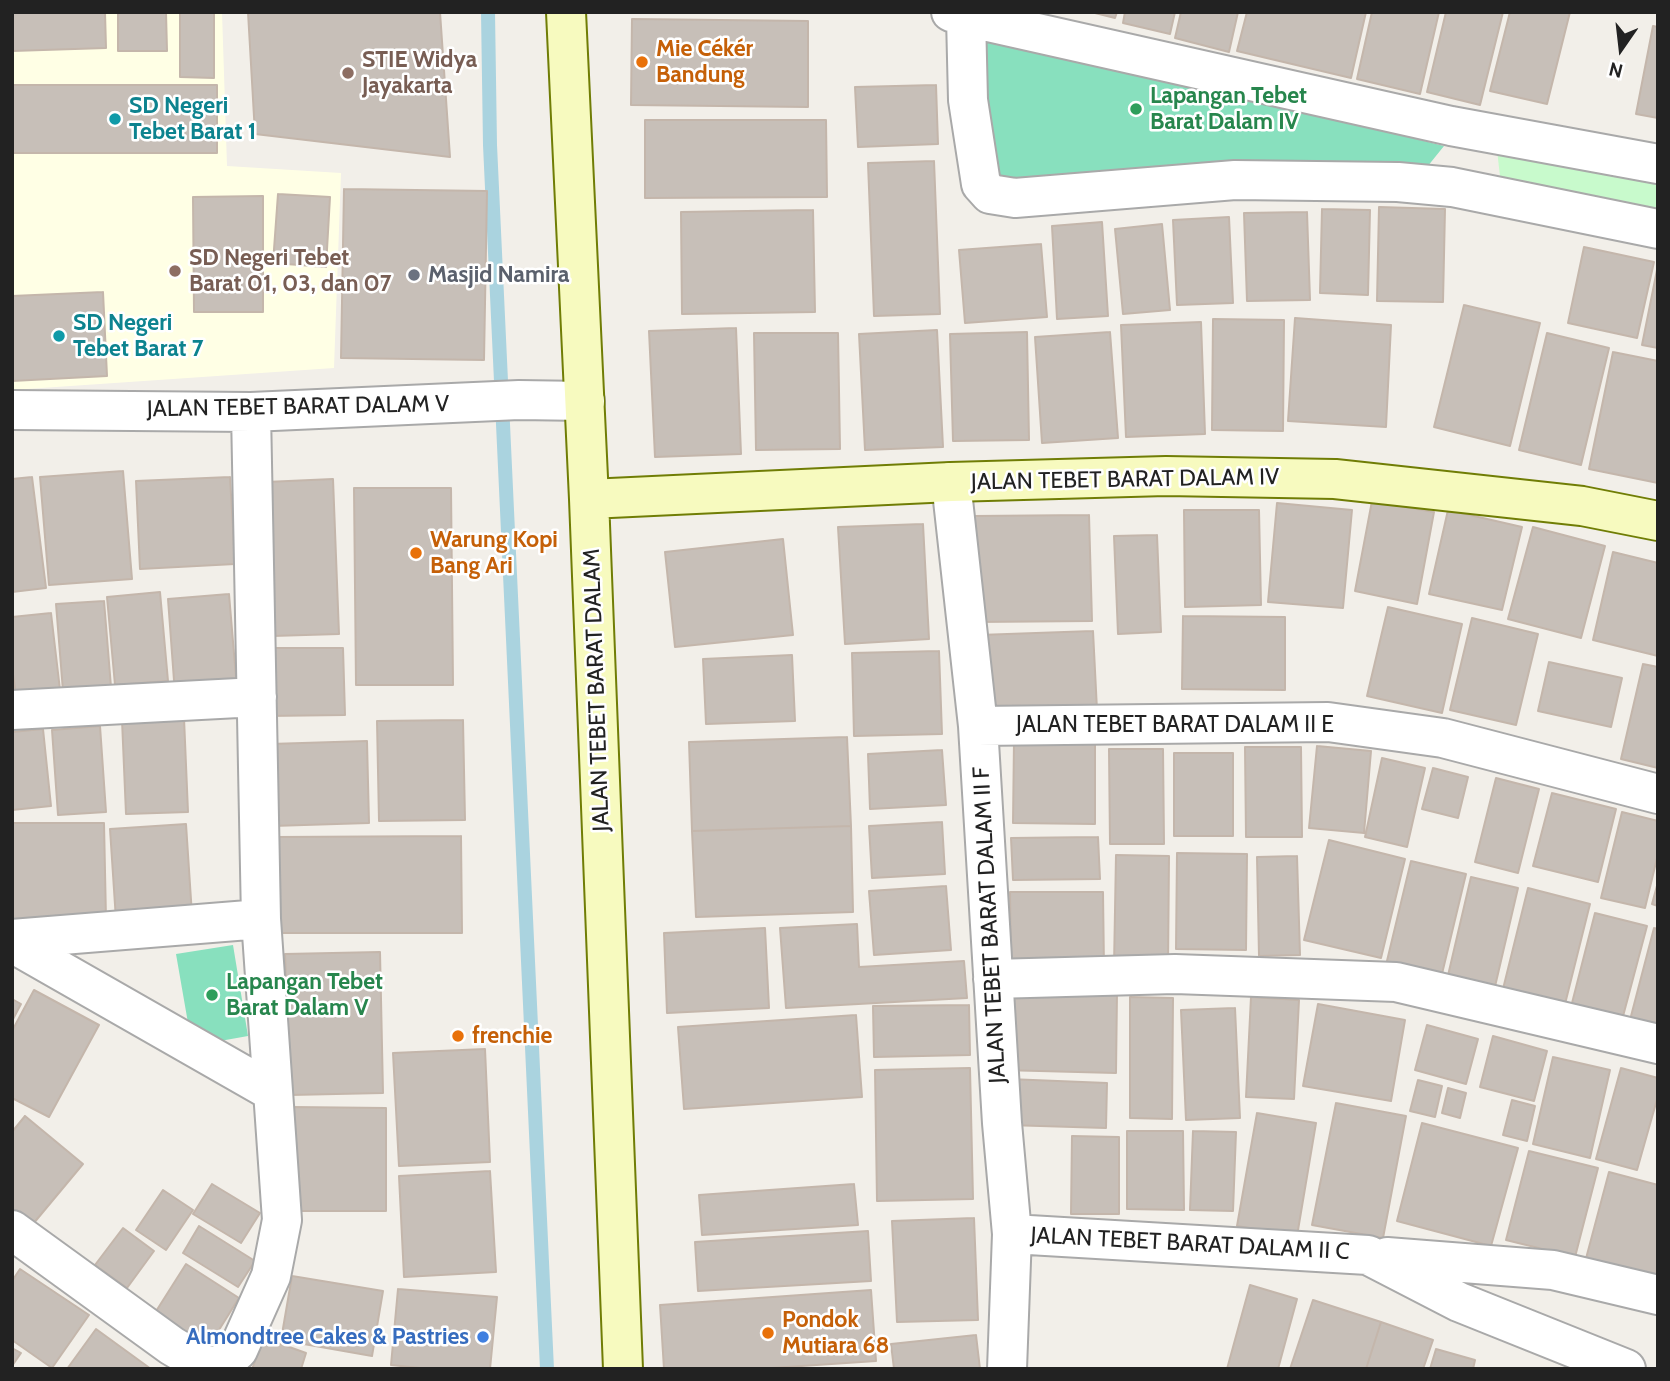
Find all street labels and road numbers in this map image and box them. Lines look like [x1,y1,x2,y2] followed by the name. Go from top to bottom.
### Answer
[147,391,449,423] street label: JALAN TEBET BARAT DALAM V
[971,464,1279,496] street label: JALAN TEBET BARAT DALAM IV
[578,548,616,832] street label: JALAN TEBET BARAT DALAM
[1016,711,1334,739] street label: JALAN TEBET BARAT DALAM II E
[968,766,1012,1084] street label: JALAN TEBET BARAT DALAM II F
[1030,1222,1350,1266] street label: JALAN TEBET BARAT DALAM II C

